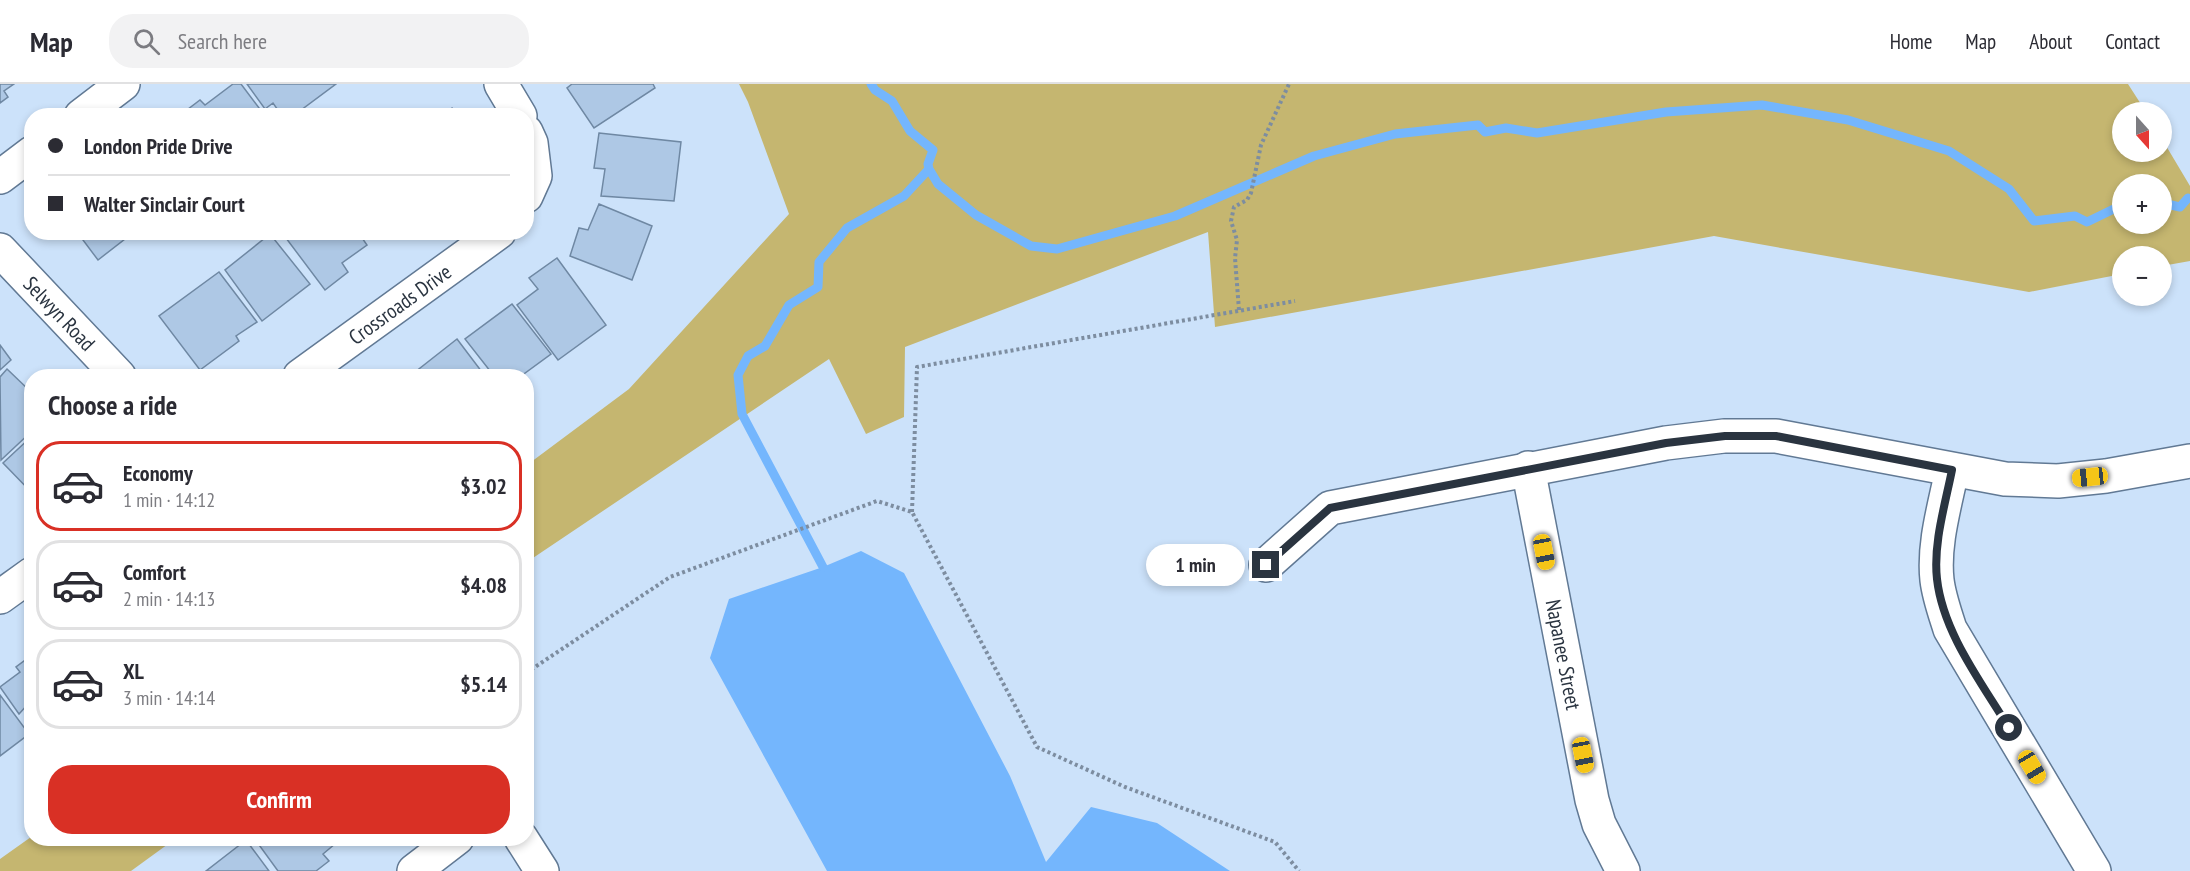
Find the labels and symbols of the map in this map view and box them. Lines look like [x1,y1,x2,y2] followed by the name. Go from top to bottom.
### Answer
[2112,102,2172,162] north arrow
[343,258,456,350] street label: Crossroads Drive
[18,270,101,356] street label: Selwyn Road
[2071,466,2109,488] car
[1532,533,1556,571] car
[1146,544,1245,586] callout: 1 min
[1252,551,1279,578] route end
[1540,597,1588,712] street label: Napanee Street
[1995,714,2022,741] route start
[1571,736,1595,774] car
[2015,747,2049,787] car

